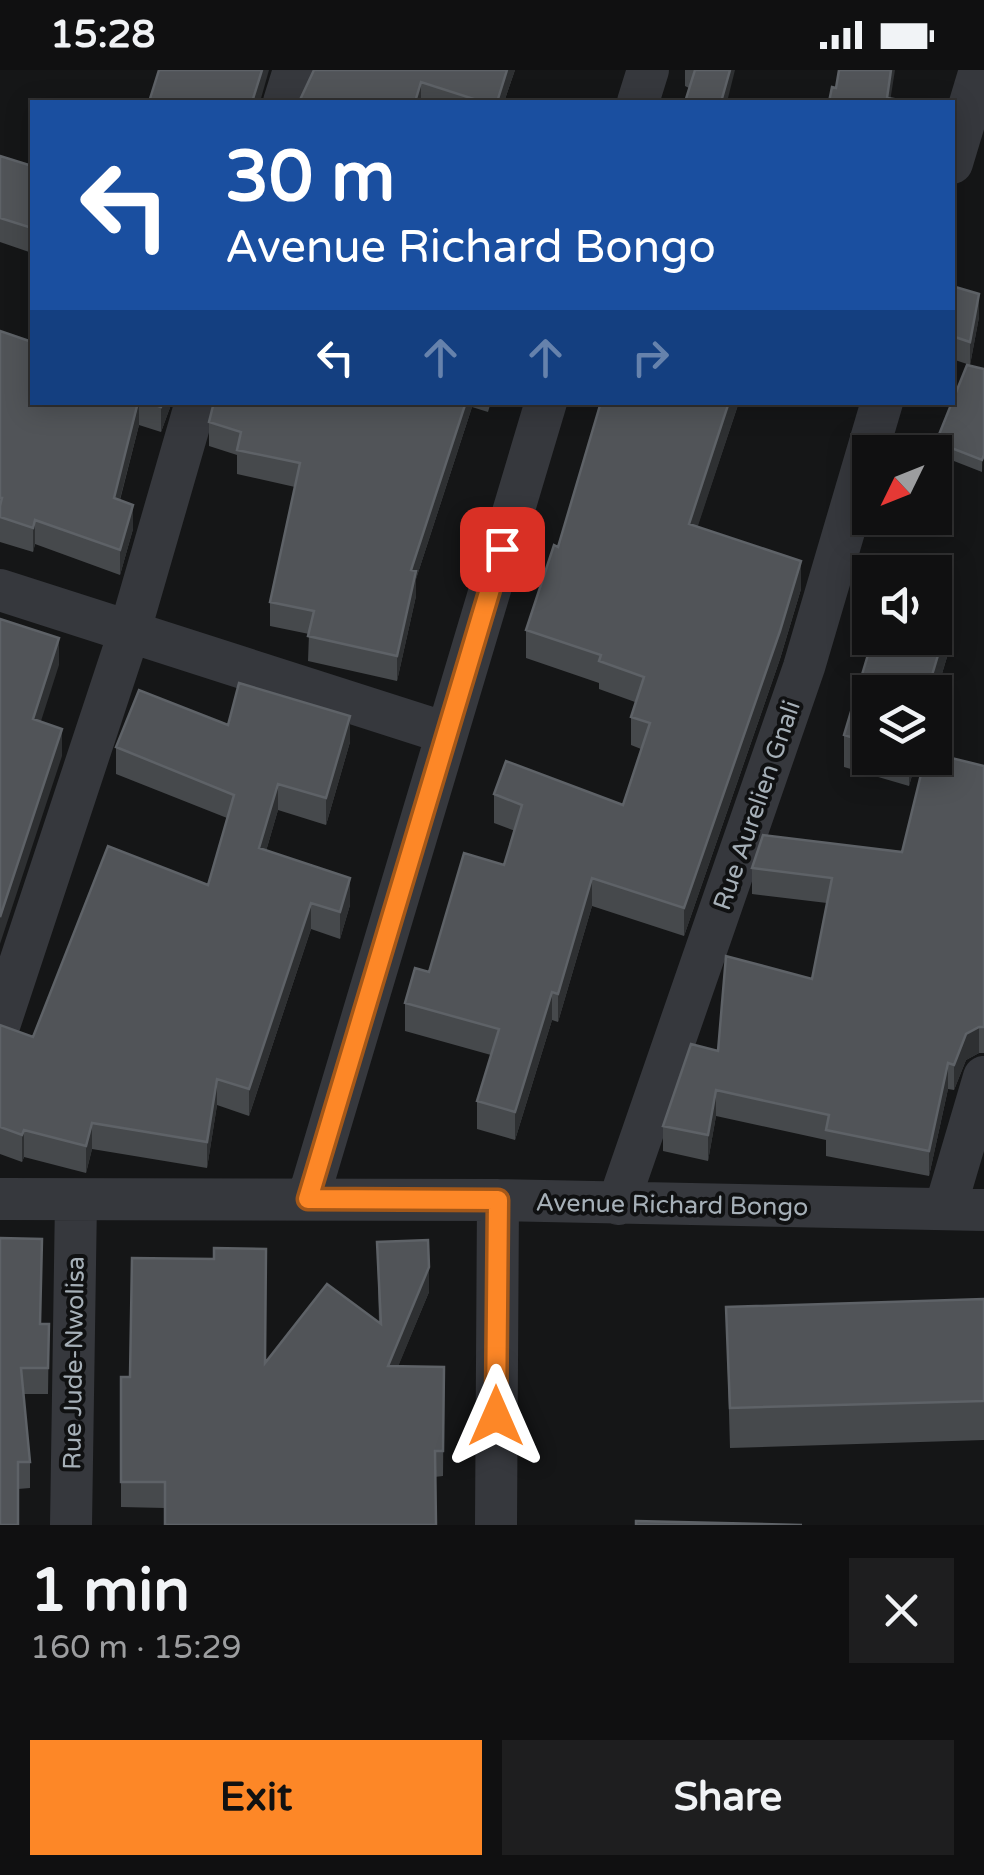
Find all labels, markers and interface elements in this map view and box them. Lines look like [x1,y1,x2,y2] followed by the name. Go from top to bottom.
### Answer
[50,12,155,58] text: 15:28
[225,136,395,220] text: 30 m
[60,140,190,270] icon: left
[225,221,716,275] text: Avenue Richard Bongo
[308,330,363,385] icon: left
[413,330,468,385] icon: ahead
[518,330,573,385] icon: ahead
[623,330,678,385] icon: right
[852,435,952,535] north arrow
[852,435,952,775] map controls
[460,507,545,592] pin
[475,522,530,577] icon: arrive
[852,555,952,655] button: sound
[852,675,952,775] button: layers
[707,697,807,914] street label: Rue Aurelien Gnali
[535,1188,809,1222] street label: Avenue Richard Bongo
[57,1256,91,1470] street label: Rue Jude-Nwolisa
[444,1364,548,1468] position arrow
[30,1555,190,1627] text: 1 min
[849,1558,954,1663] button: close
[30,1629,242,1667] text: 160 m · 15:29
[30,1740,482,1855] button: Exit
[502,1740,954,1855] button: Share

